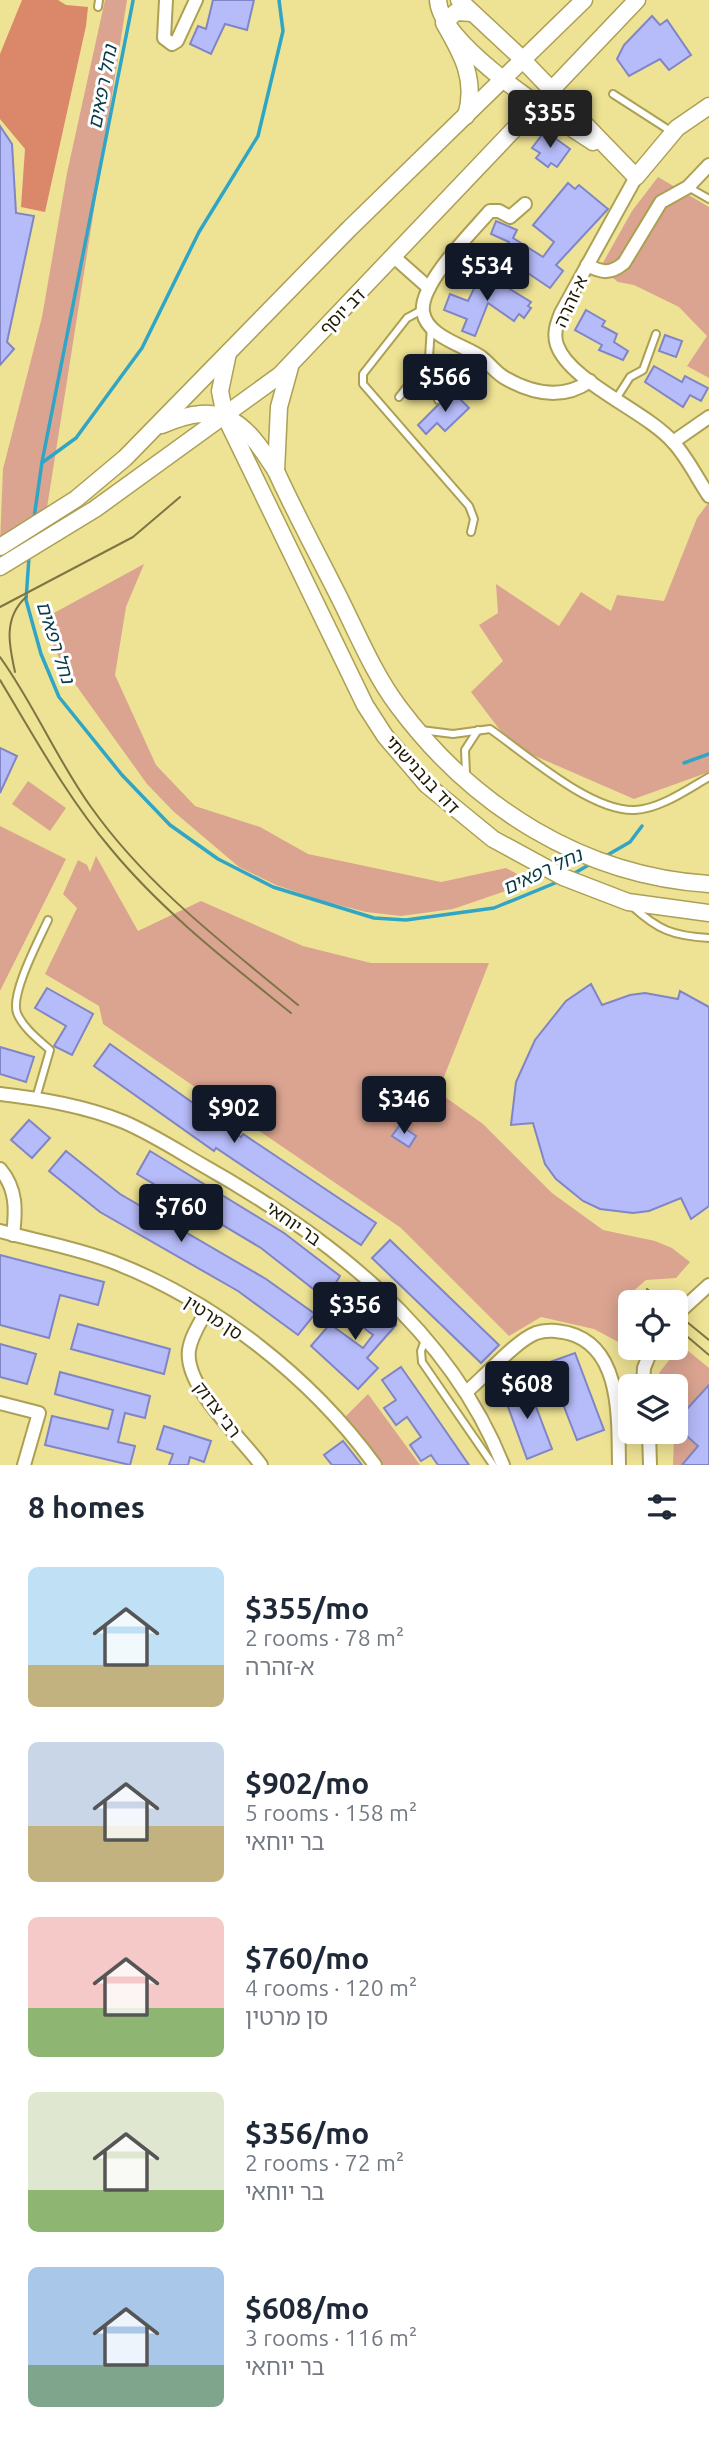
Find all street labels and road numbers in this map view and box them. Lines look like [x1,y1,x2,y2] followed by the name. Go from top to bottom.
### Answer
[549,272,591,330] street label: א-זהרה
[315,284,369,338] street label: דב יוסף
[382,731,464,817] street label: דוד בנבנישתי
[263,1197,325,1249] street label: בר יוחאי
[181,1291,247,1343] street label: סן מרטין
[191,1377,245,1441] street label: רבי צדוק

